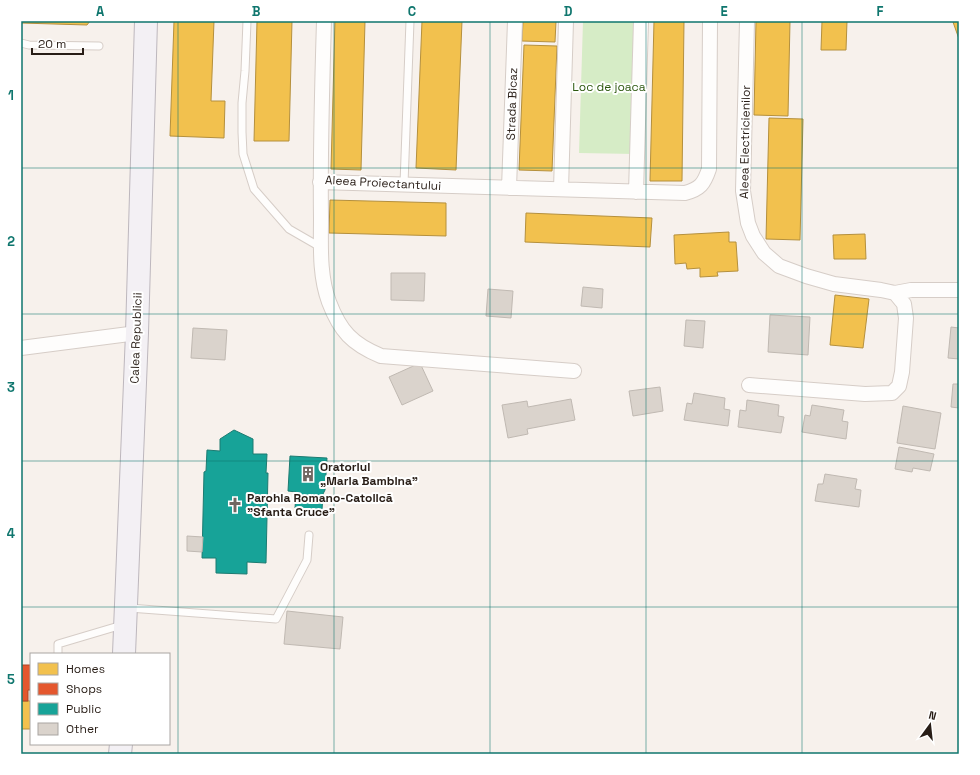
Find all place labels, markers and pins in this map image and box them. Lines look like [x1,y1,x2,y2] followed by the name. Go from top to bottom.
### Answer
[320,459,418,489] place label: Oratoriul „Maria Bambina”
[299,465,317,483] building icon: Oratoriul „Maria Bambina”
[247,490,393,520] place label: Parohia Romano-Catolică "Sfanta Cruce"
[226,496,244,514] church icon: Parohia Romano-Catolică "Sfanta Cruce"

